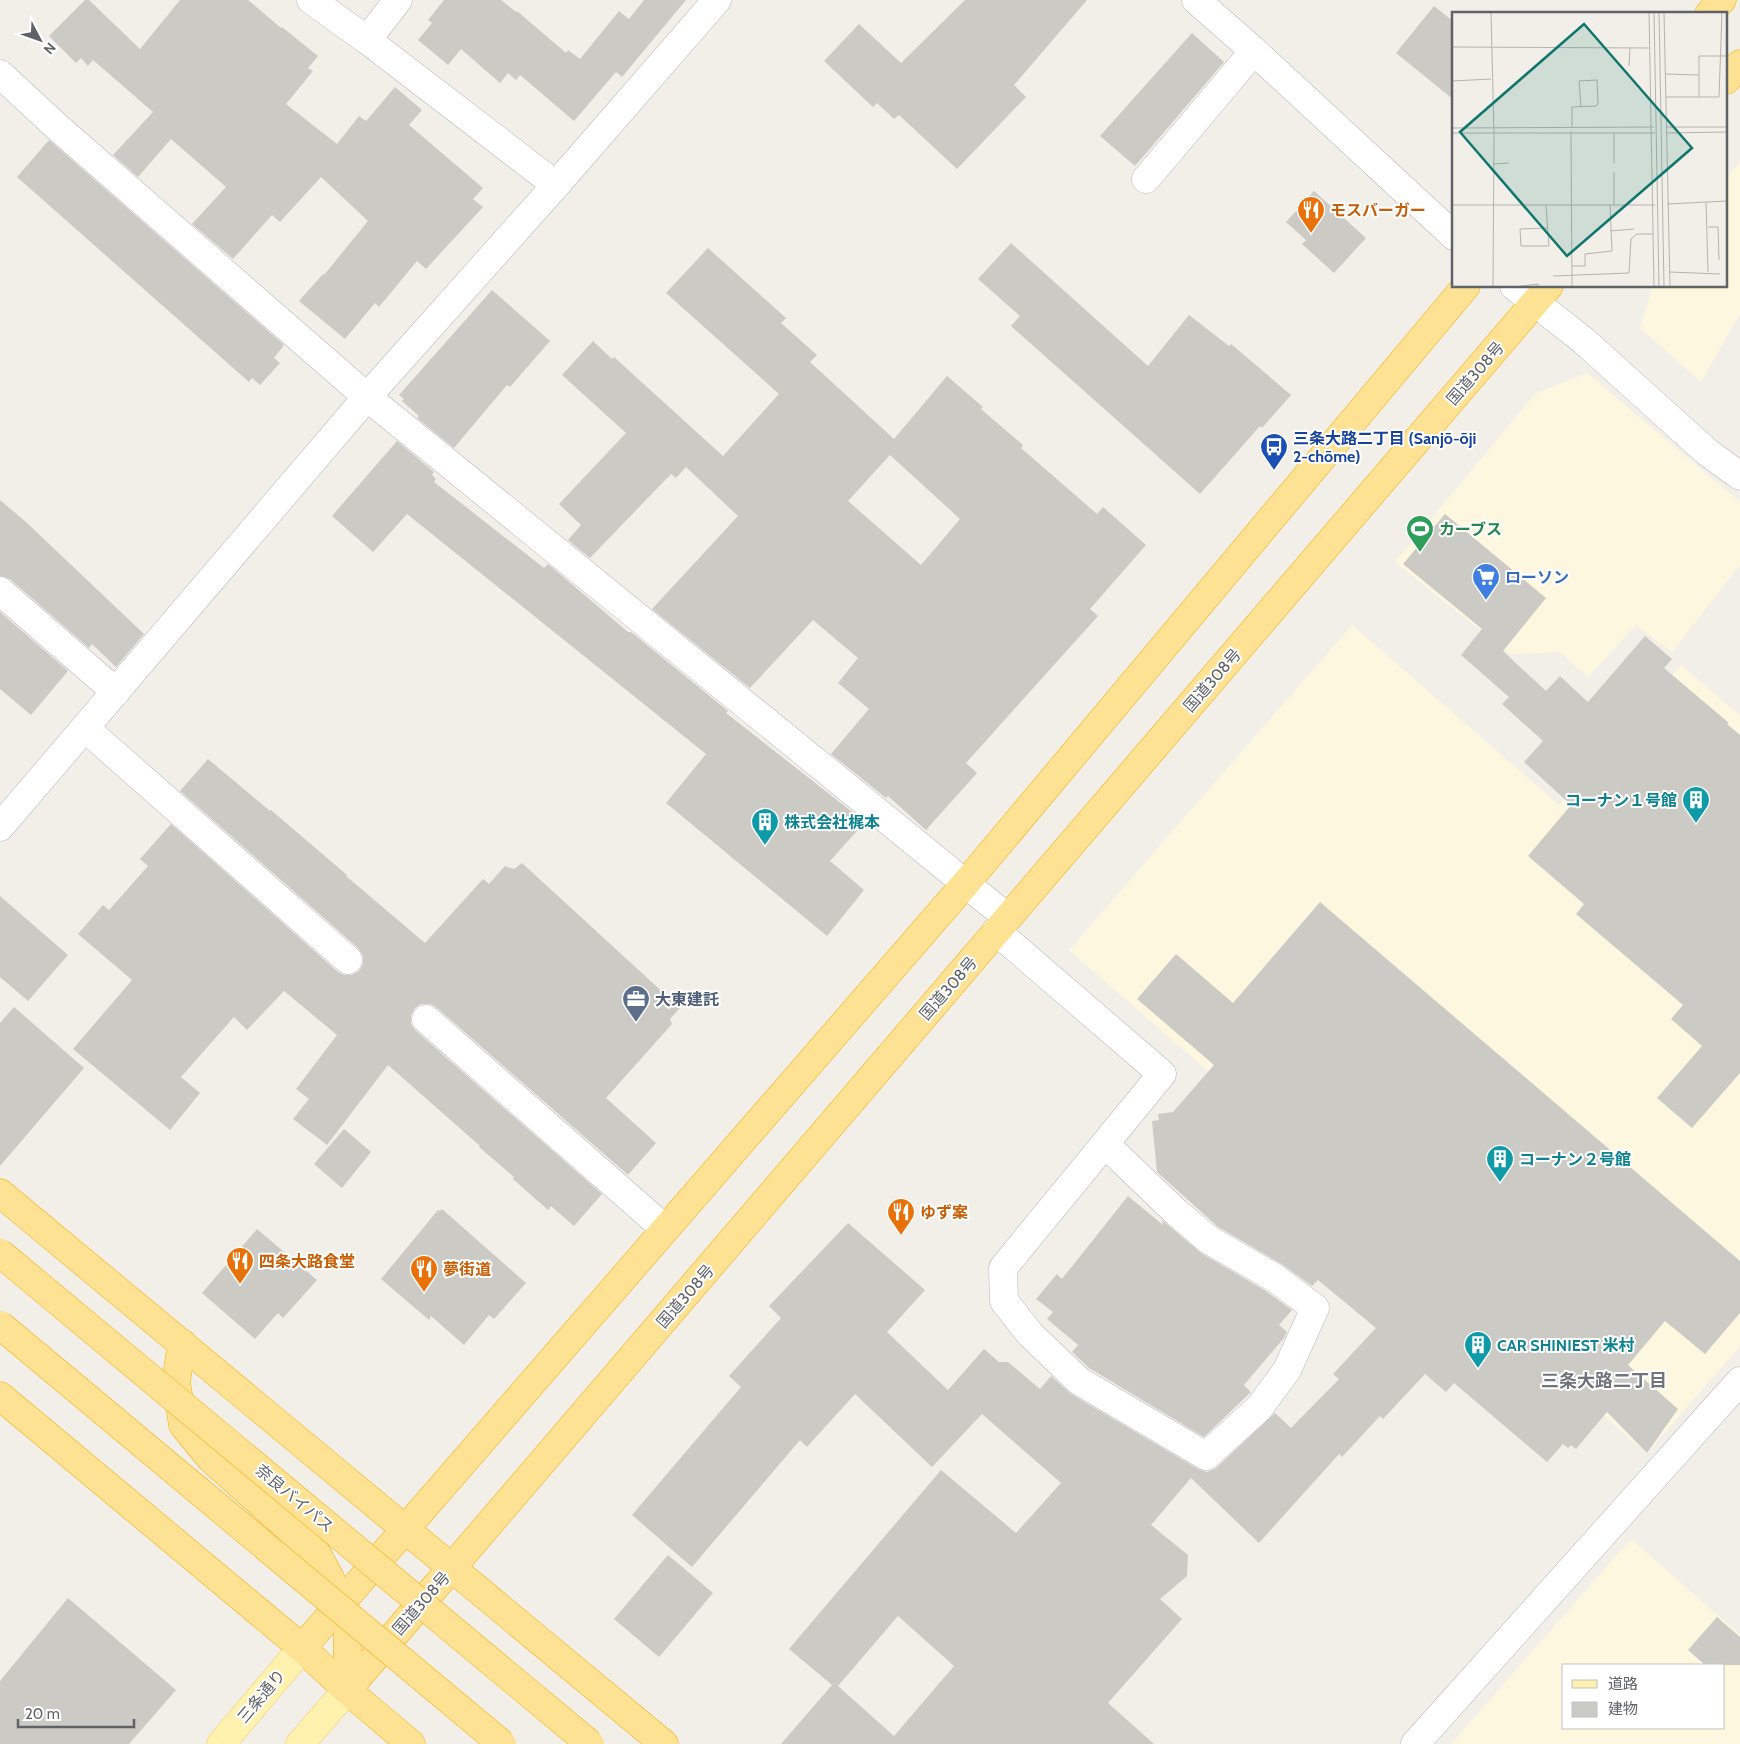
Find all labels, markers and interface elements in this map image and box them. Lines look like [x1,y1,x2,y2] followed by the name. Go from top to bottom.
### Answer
[1452,12,1728,288] inset map
[15,15,65,65] north arrow
[40,39,60,58] text: N
[1296,195,1326,234] restaurant icon: モスバーガー
[1330,201,1426,220] place label: モスバーガー
[1443,338,1508,409] street label: 国道308号
[1293,429,1476,466] place label: 三条大路二丁目 (Sanjō-ōji 2-chōme)
[1259,432,1289,471] bus stop icon: 三条大路二丁目 (Sanjō-ōji 2-chōme)
[1405,514,1435,553] sports icon: カーブス
[1439,520,1502,539] place label: カーブス
[1471,562,1501,601] supermarket icon: ローソン
[1505,568,1569,587] place label: ローソン
[1180,645,1245,716] street label: 国道308号
[1681,785,1711,824] building icon: コーナン１号館
[1565,791,1677,810] place label: コーナン１号館
[750,807,780,846] building icon: 株式会社梶本
[784,813,880,832] place label: 株式会社梶本
[916,953,981,1024] street label: 国道308号
[621,984,651,1023] office icon: 大東建託
[655,990,719,1009] place label: 大東建託
[1485,1144,1515,1183] building icon: コーナン２号館
[1519,1150,1631,1169] place label: コーナン２号館
[886,1197,916,1236] restaurant icon: ゆず案
[920,1203,968,1222] place label: ゆず案
[225,1246,255,1285] restaurant icon: 四条大路食堂
[259,1252,355,1271] place label: 四条大路食堂
[409,1254,439,1293] restaurant icon: 夢街道
[443,1260,491,1279] place label: 夢街道
[653,1261,718,1332] street label: 国道308号
[1463,1330,1493,1369] building icon: CAR SHINIEST 米村
[1497,1336,1635,1355] place label: CAR SHINIEST 米村
[1541,1370,1667,1392] district label: 三条大路二丁目
[252,1460,337,1536] street label: 奈良バイパス
[389,1568,454,1639] street label: 国道308号
[1562,1664,1725,1729] legend
[234,1666,289,1727] street label: 三条通り
[1608,1675,1638,1693] text: 道路
[18,1696,134,1728] scale bar
[1608,1700,1638,1718] text: 建物
[25,1705,60,1723] text: 20 m

